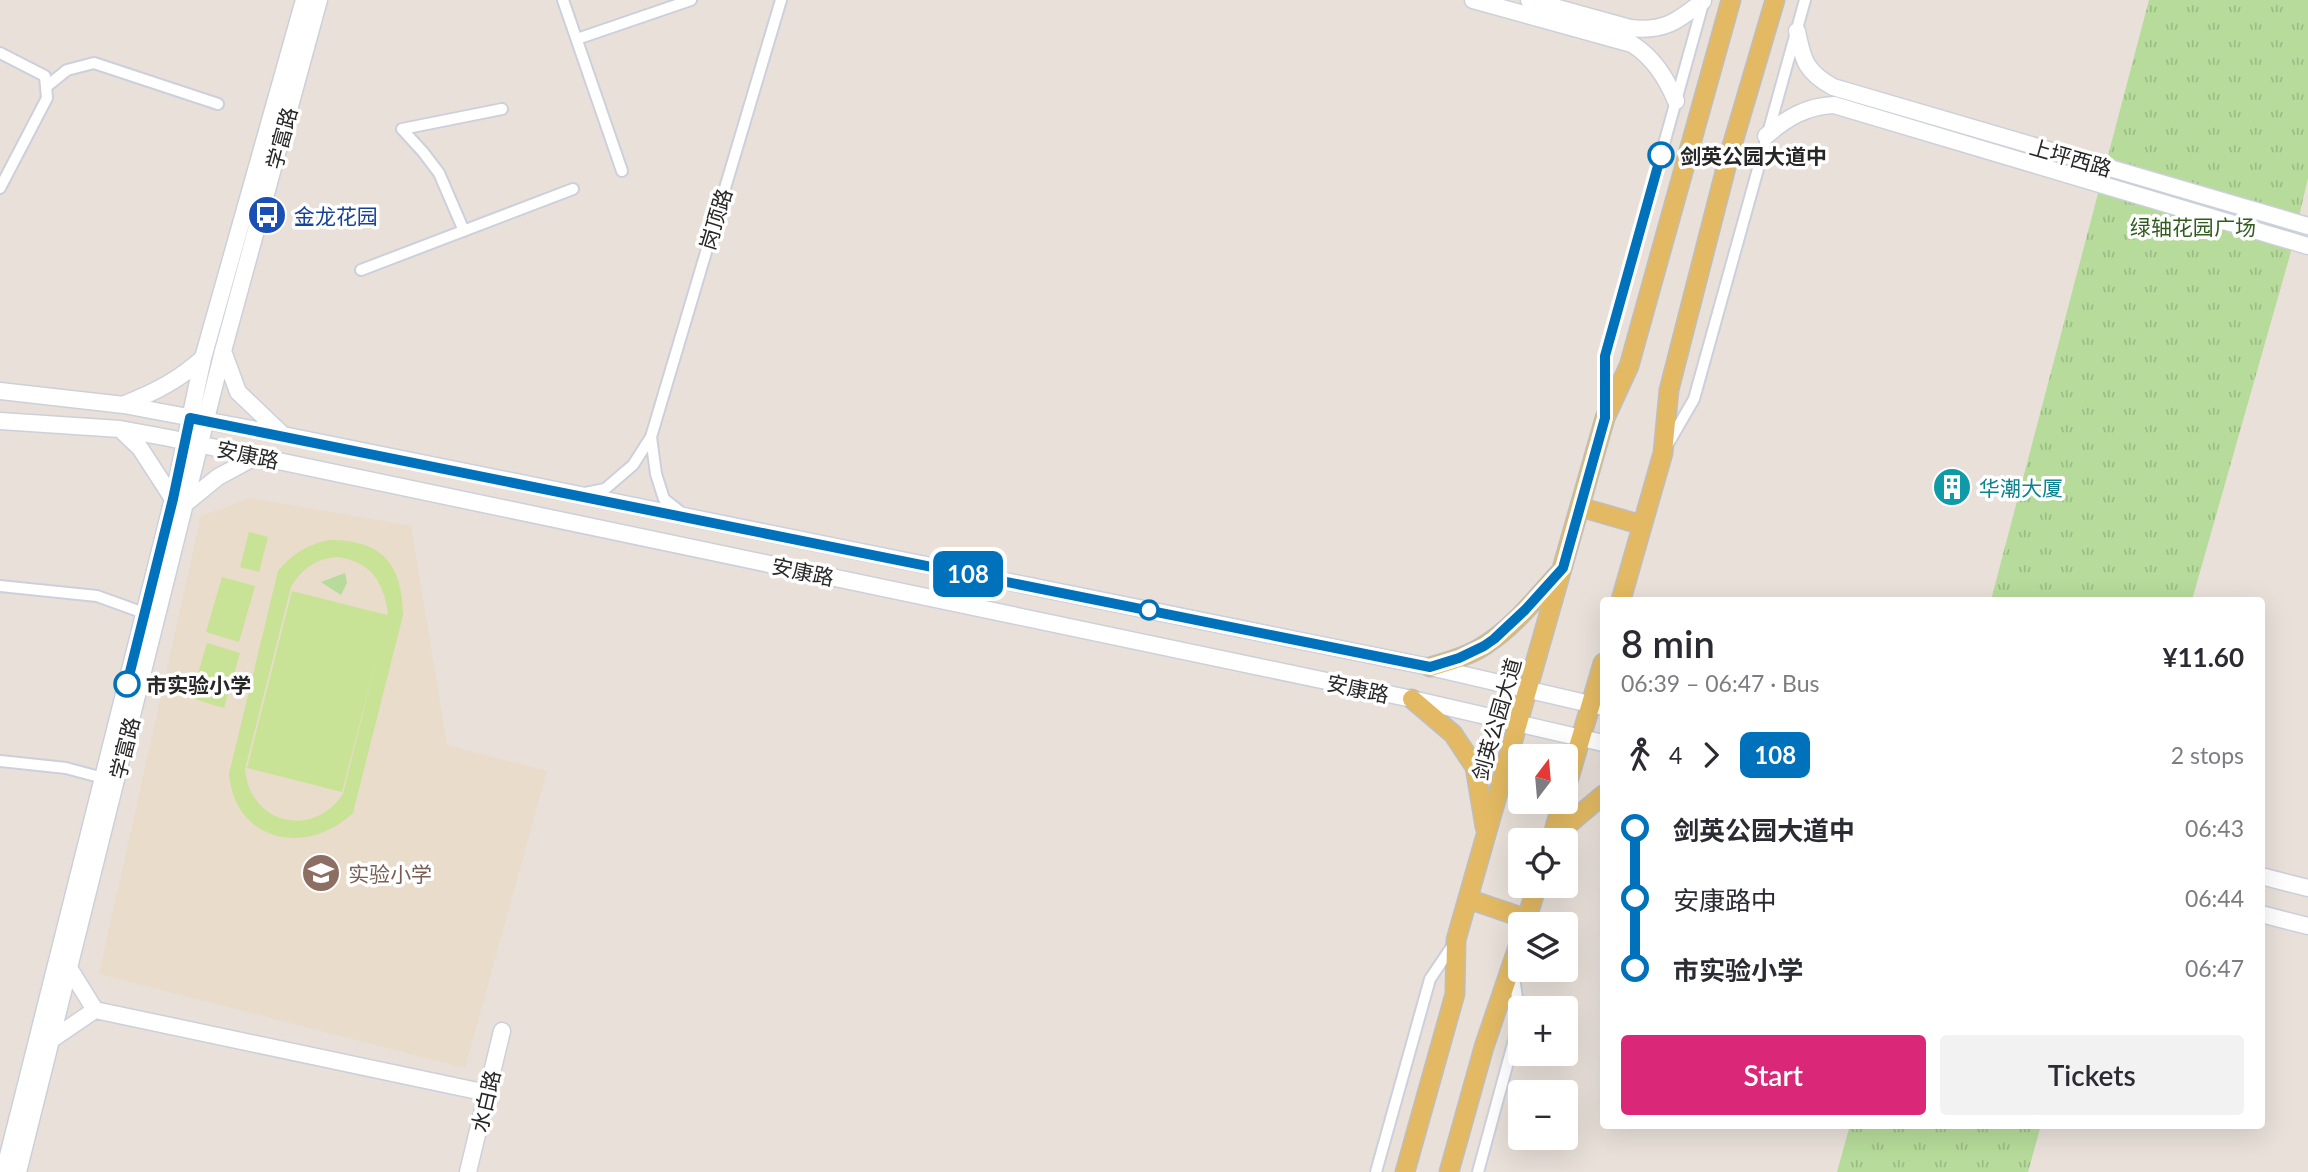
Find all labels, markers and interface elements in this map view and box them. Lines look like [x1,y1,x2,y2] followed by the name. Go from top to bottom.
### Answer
[261,104,301,172] street label: 学富路
[2027,133,2115,181] street label: 上坪西路
[1648,142,1674,168] marker: 剑英公园大道中
[1680,143,1827,168] place label: 剑英公园大道中
[694,185,736,253] street label: 岗顶路
[246,194,288,236] bus stop icon: 金龙花园
[294,203,378,228] place label: 金龙花园
[2130,214,2256,239] park label: 绿轴花园广场
[215,435,281,473] street label: 安康路
[1931,466,1973,508] building icon: 华潮大厦
[1979,475,2063,500] place label: 华潮大厦
[928,551,1008,597] line badge: 108
[770,552,836,590] street label: 安康路
[947,559,989,588] text: 108
[1139,600,1159,620] unlabelled marker
[1621,620,1715,666] text: 8 min
[2162,641,2244,673] text: ¥11.60
[1467,655,1525,783] street label: 剑英公园大道
[1325,669,1391,707] street label: 安康路
[1621,669,1820,697] text: 06:39 – 06:47 · Bus
[114,671,140,697] marker: 市实验小学
[146,672,251,697] place label: 市实验小学
[104,714,144,782] street label: 学富路
[1621,736,1659,774] icon: walk
[1692,736,1730,774] icon: forward
[1754,740,1796,769] text: 108
[1669,741,1682,769] text: 4
[2171,741,2244,769] text: 2 stops
[1508,744,1578,814] north arrow
[1508,744,1578,1150] map controls
[1673,814,1855,846] text: 剑英公园大道中
[2185,814,2244,842] text: 06:43
[1508,828,1578,898] button: locate
[300,852,342,894] school or university icon: 实验小学
[348,861,432,886] place label: 实验小学
[1673,884,1777,916] text: 安康路中
[2185,884,2244,912] text: 06:44
[1508,912,1578,982] button: layers
[1673,954,1803,986] text: 市实验小学
[2185,954,2244,982] text: 06:47
[1508,996,1578,1066] button: +
[1621,1035,1926,1115] button: Start
[1940,1035,2244,1115] button: Tickets
[466,1067,504,1135] street label: 水白路
[1508,1080,1578,1150] button: −

